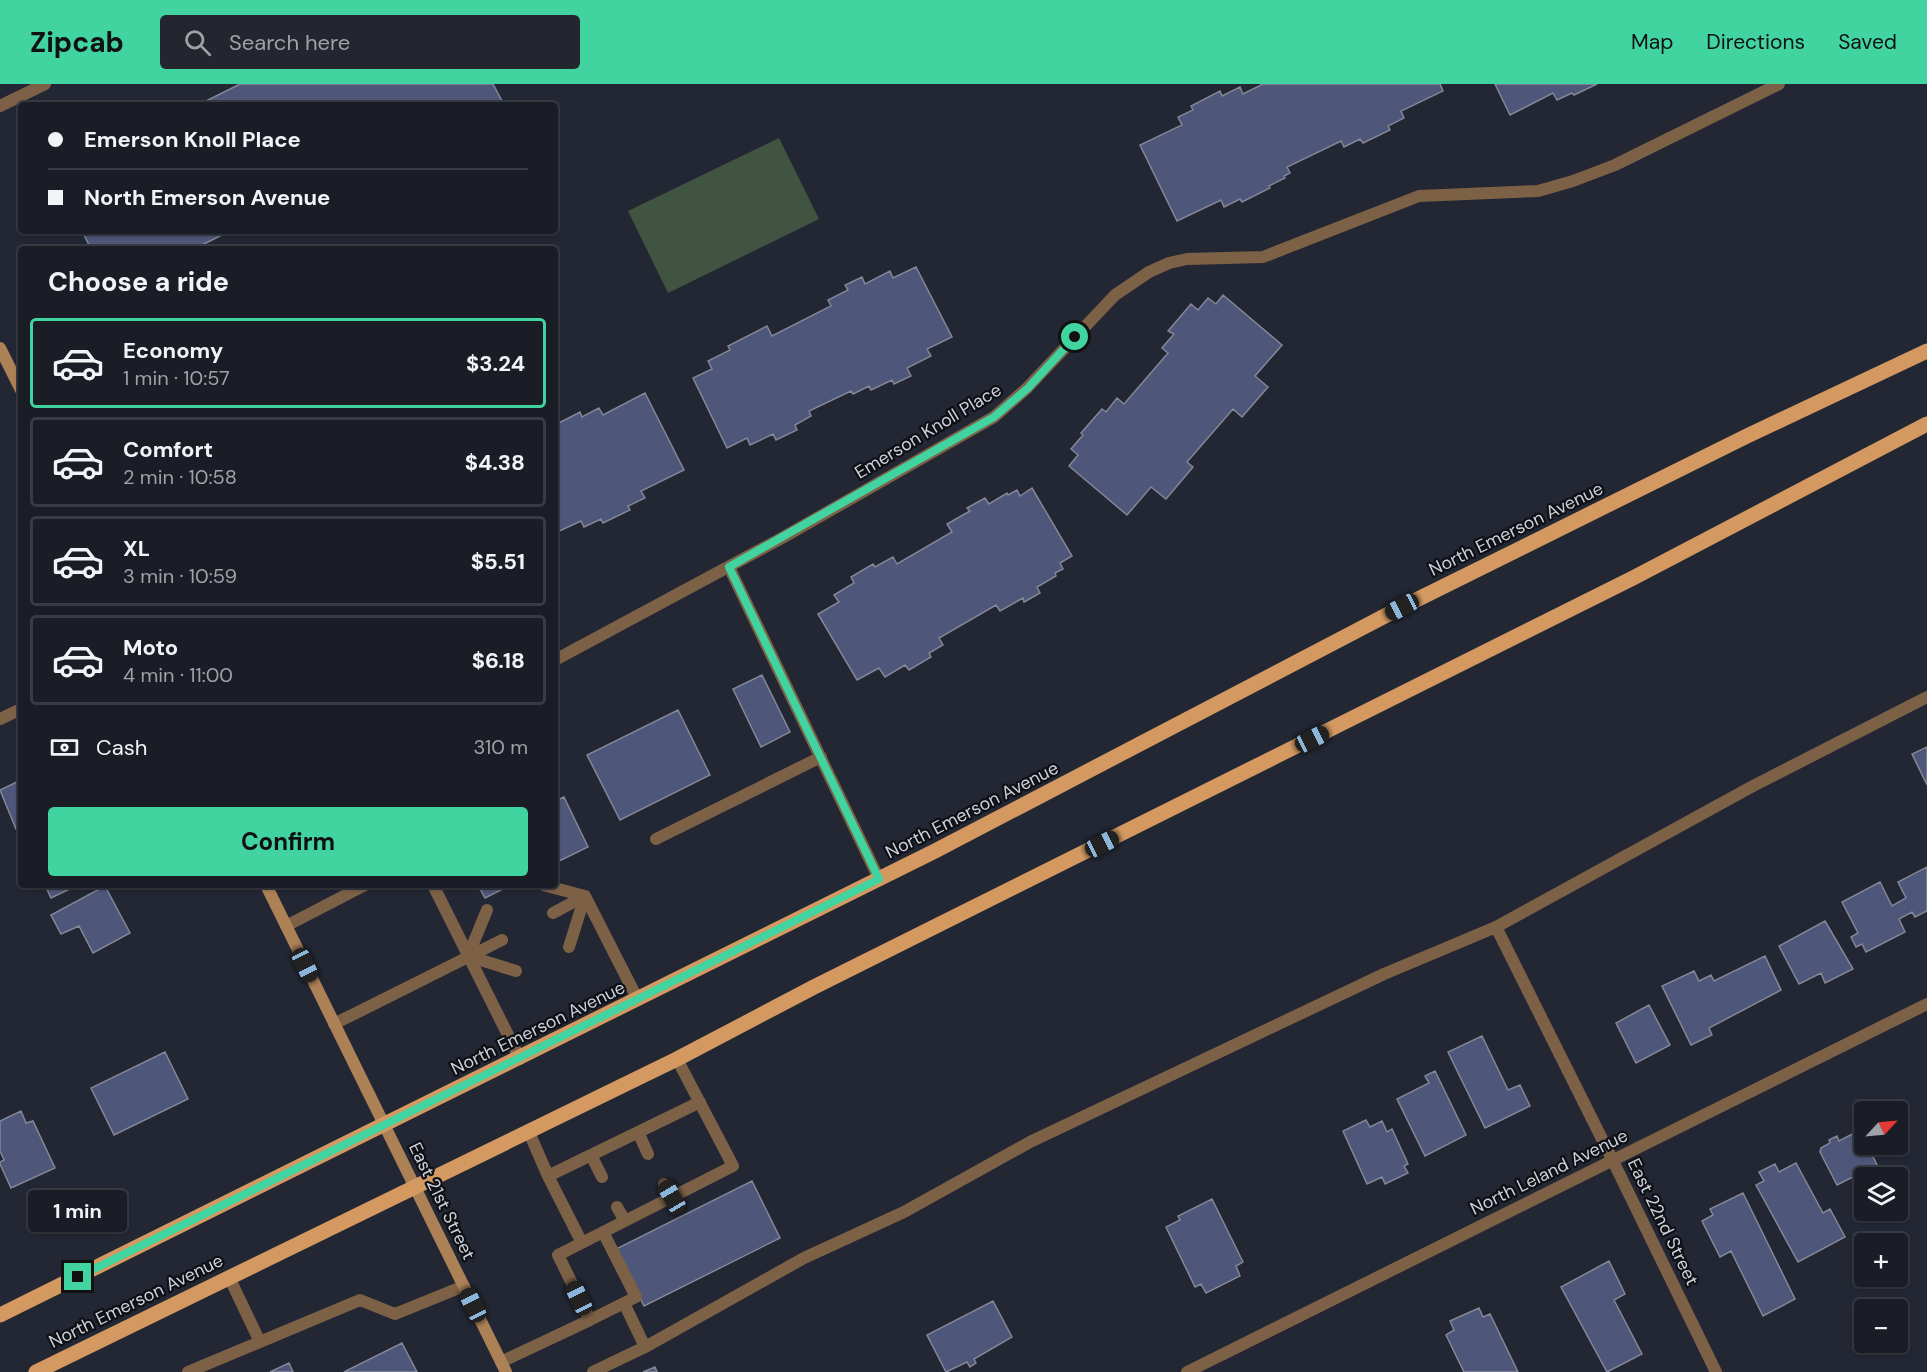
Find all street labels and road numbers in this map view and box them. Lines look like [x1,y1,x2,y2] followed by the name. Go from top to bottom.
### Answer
[850,378,1006,484] street label: Emerson Knoll Place
[1425,476,1607,582] street label: North Emerson Avenue
[881,756,1063,864] street label: North Emerson Avenue
[447,975,629,1081] street label: North Emerson Avenue
[1466,1123,1632,1221] street label: North Leland Avenue
[403,1138,481,1264] street label: East 21st Street
[1622,1154,1704,1290] street label: East 22nd Street
[45,1248,227,1354] street label: North Emerson Avenue

